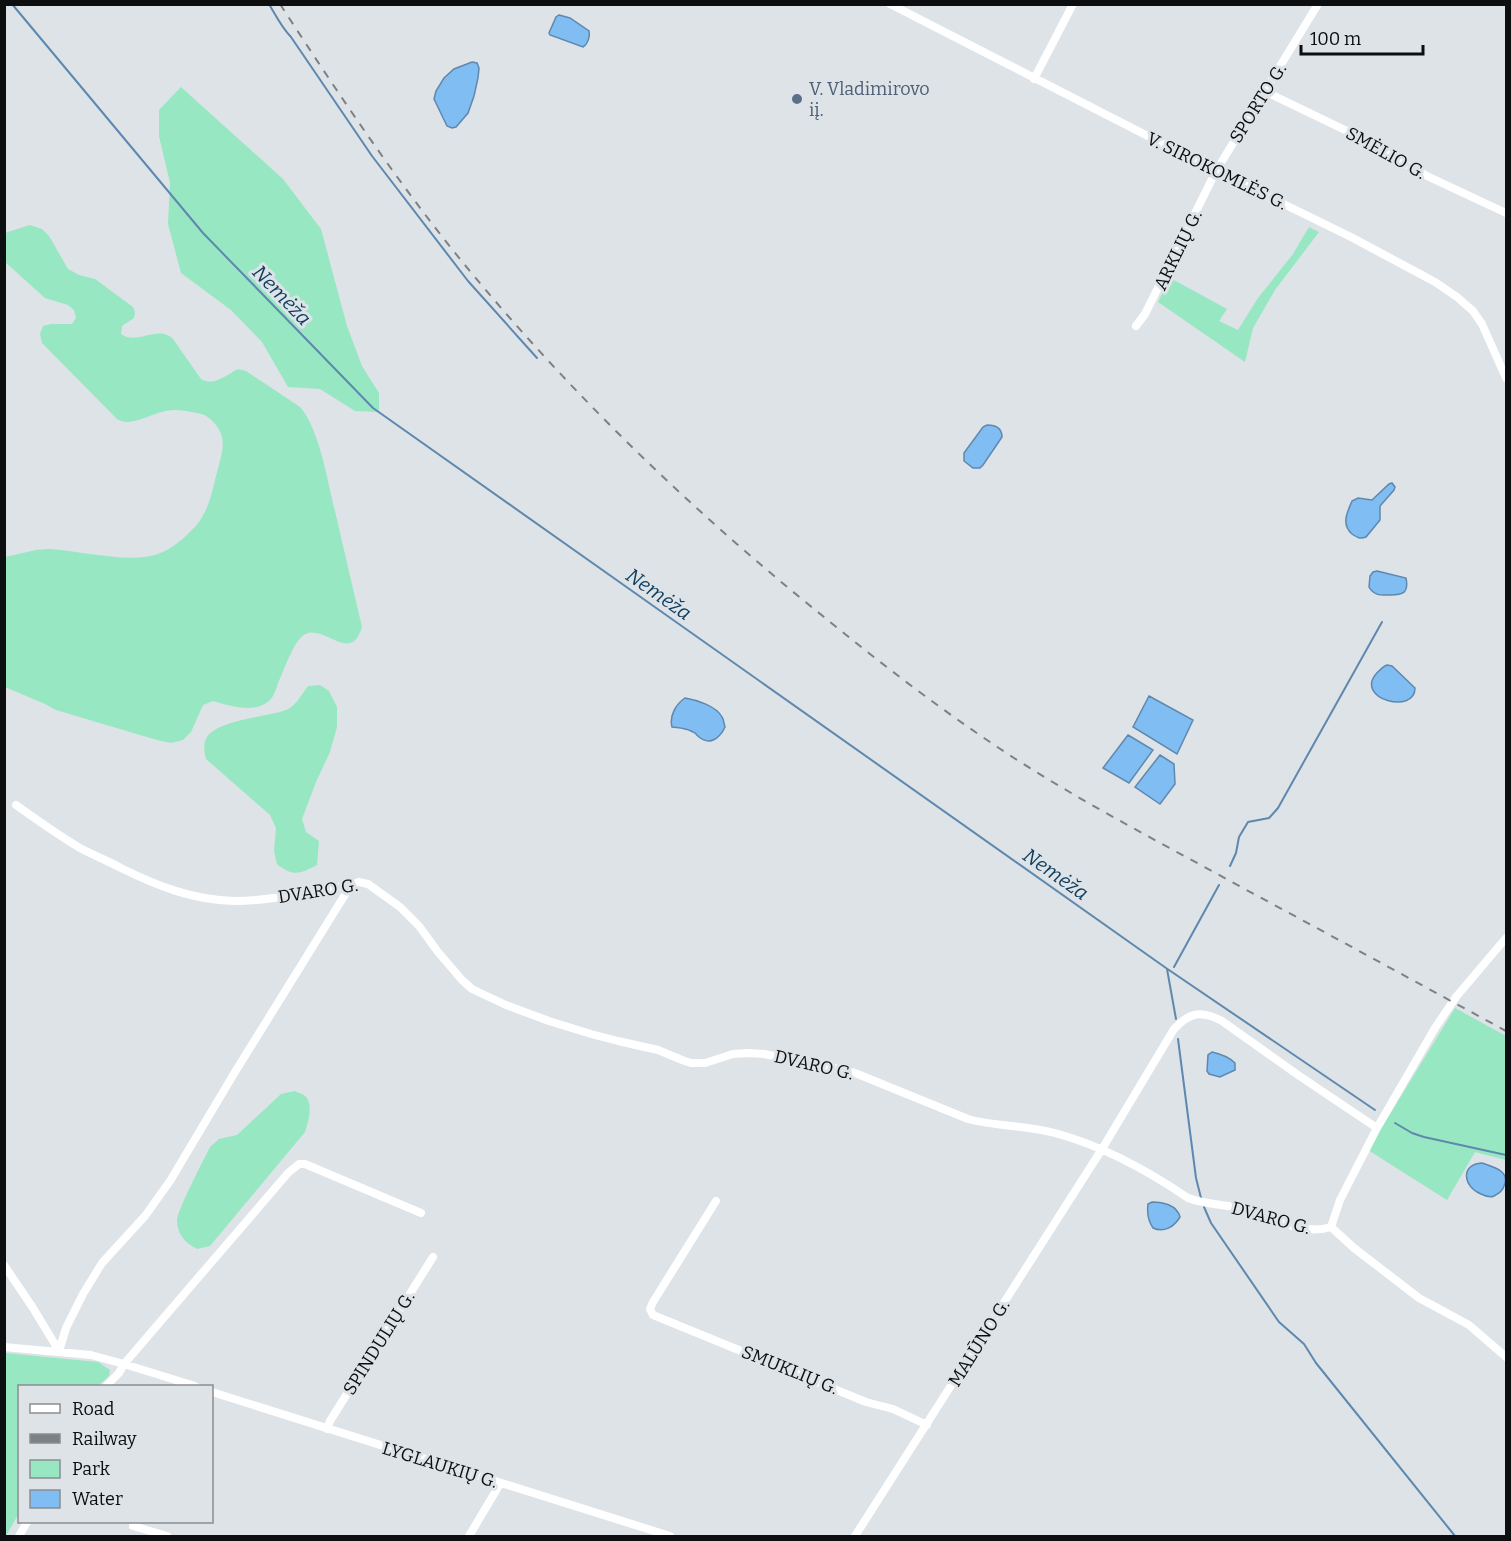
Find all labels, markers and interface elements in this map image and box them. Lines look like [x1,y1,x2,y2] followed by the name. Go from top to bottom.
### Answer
[1301,18,1422,56] scale bar
[1310,28,1361,50] text: 100 m
[1225,59,1291,147] street label: SPORTO G.
[809,78,930,121] place label: V. Vladimirovo iį.
[790,92,804,106] marker: V. Vladimirovo iį.
[1342,122,1430,184] street label: SMĖLIO G.
[1143,127,1291,215] street label: V. SIROKOMLĖS G.
[1149,206,1207,294] street label: ARKLIŲ G.
[248,260,316,330] water label: Nemėža
[622,563,696,625] water label: Nemėža
[1019,843,1093,905] water label: Nemėža
[276,874,360,908] street label: DVARO G.
[772,1045,856,1085] street label: DVARO G.
[1229,1197,1313,1239] street label: DVARO G.
[338,1287,420,1399] street label: SPINDULIŲ G.
[944,1295,1014,1391] street label: MALŪNO G.
[738,1341,842,1399] street label: SMUKLIŲ G.
[18,1385,213,1523] legend
[72,1398,115,1420] text: Road
[72,1428,137,1450] text: Railway
[380,1437,500,1493] street label: LYGLAUKIŲ G.
[72,1458,111,1480] text: Park
[72,1488,123,1510] text: Water

